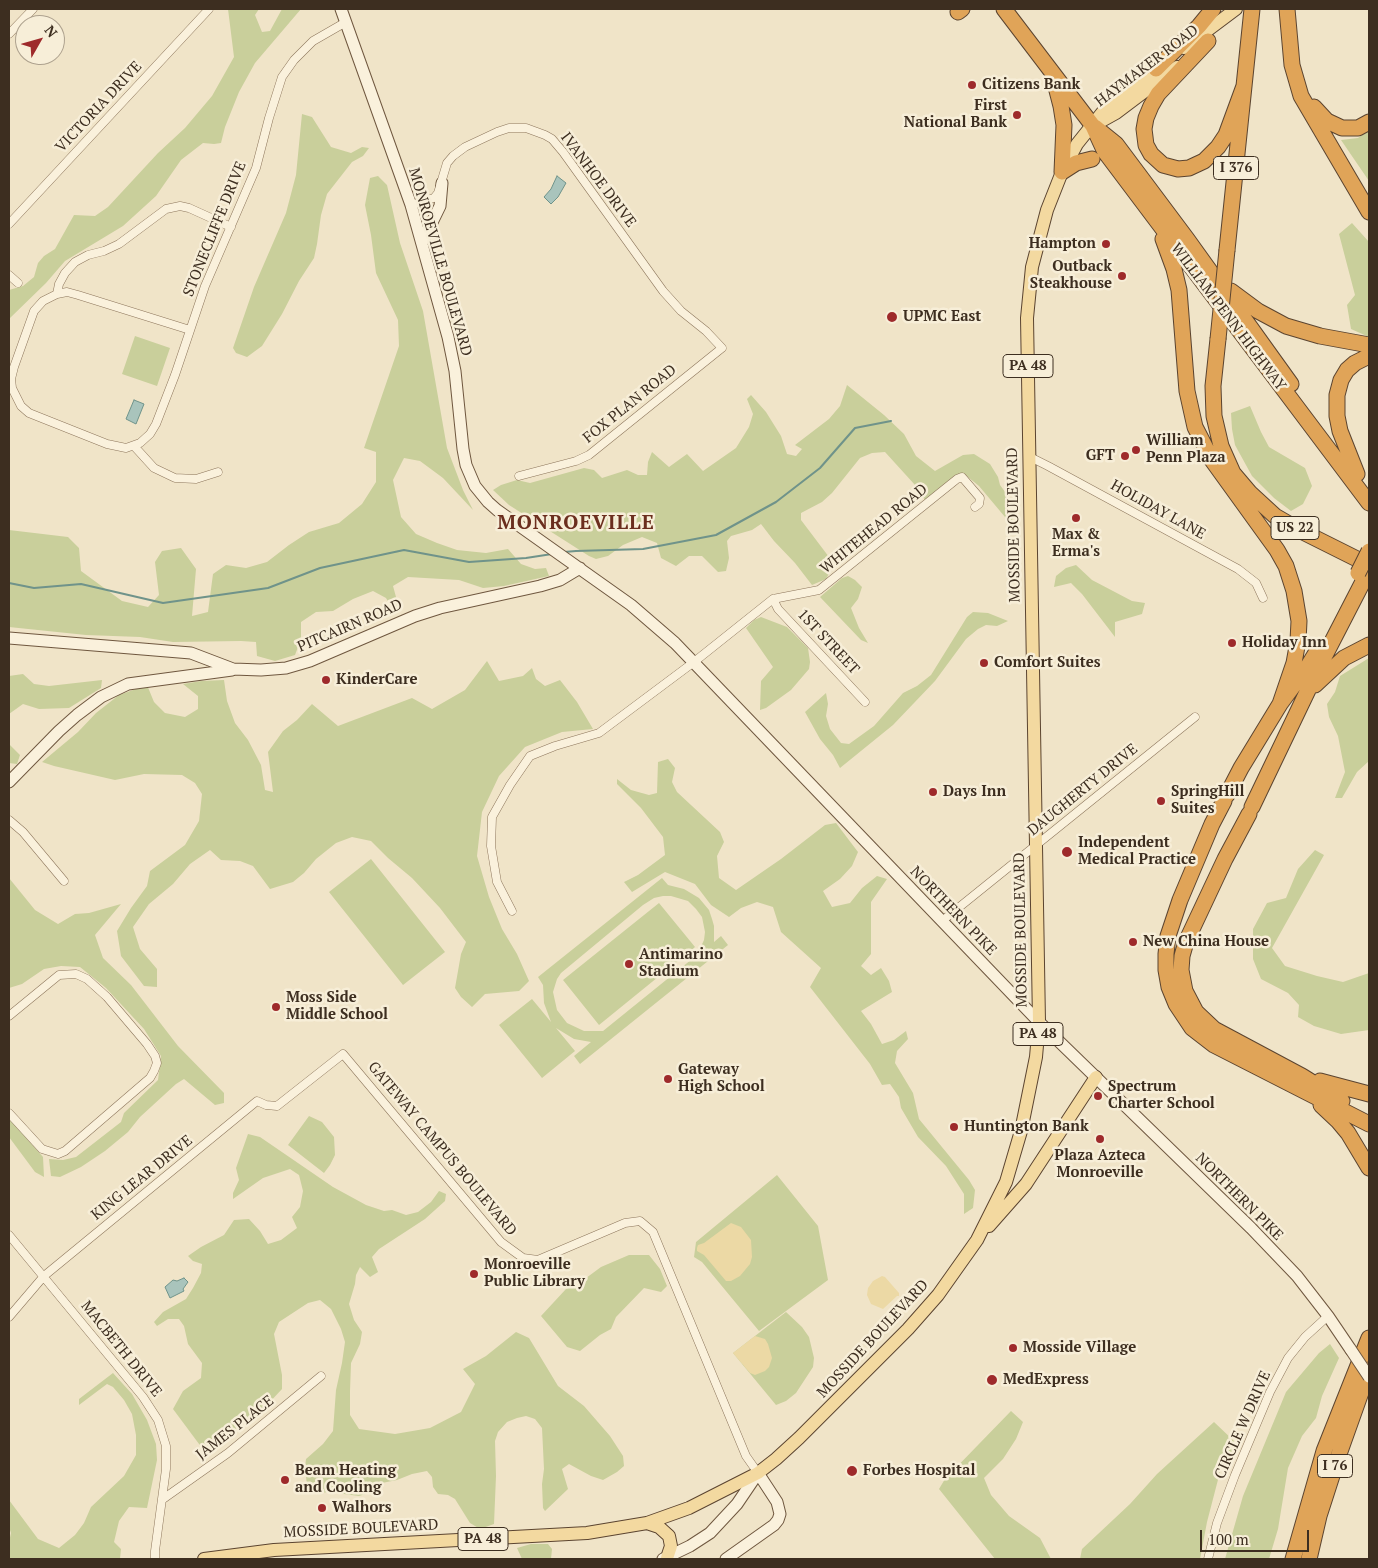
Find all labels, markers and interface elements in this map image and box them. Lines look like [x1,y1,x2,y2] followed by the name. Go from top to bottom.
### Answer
[15,15,65,65] north arrow
[41,21,62,41] text: N
[1092,21,1202,111] street label: HAYMAKER ROAD
[52,58,146,156] street label: VICTORIA DRIVE
[982,76,1080,94] place label: Citizens Bank
[966,79,978,91] marker: Citizens Bank
[904,97,1007,132] place label: First National Bank
[1011,109,1023,121] marker: First National Bank
[556,129,640,231] street label: IVANHOE DRIVE
[1214,156,1258,180] road number: I 376
[180,159,250,299] street label: STONECLIFFE DRIVE
[404,166,476,358] street label: MONROEVILLE BOULEVARD
[1029,235,1096,253] place label: Hampton
[1100,238,1112,250] marker: Hampton
[1167,240,1289,394] street label: WILLIAM PENN HIGHWAY
[1030,258,1112,293] place label: Outback Steakhouse
[1116,270,1128,282] marker: Outback Steakhouse
[903,308,981,326] place label: UPMC East
[885,310,899,324] marker: UPMC East
[1003,354,1053,378] road number: PA 48
[580,361,680,447] street label: FOX PLAN ROAD
[1146,432,1226,467] place label: William Penn Plaza
[1130,444,1142,456] marker: William Penn Plaza
[1004,447,1024,603] street label: MOSSIDE BOULEVARD
[1086,447,1115,465] place label: GFT
[1119,450,1131,462] marker: GFT
[1107,477,1209,543] street label: HOLIDAY LANE
[817,480,931,578] street label: WHITEHEAD ROAD
[496,511,656,535] district label: MONROEVILLE
[1070,512,1082,524] marker: Max & Erma's
[1271,516,1319,540] road number: US 22
[1052,526,1100,561] place label: Max & Erma's
[295,596,405,656] street label: PITCAIRN ROAD
[793,606,863,678] street label: 1ST STREET
[1242,634,1327,652] place label: Holiday Inn
[1226,637,1238,649] marker: Holiday Inn
[994,654,1100,672] place label: Comfort Suites
[978,657,990,669] marker: Comfort Suites
[336,671,417,689] place label: KinderCare
[320,674,332,686] marker: KinderCare
[1025,740,1141,840] street label: DAUGHERTY DRIVE
[943,783,1006,801] place label: Days Inn
[1171,783,1245,818] place label: SpringHill Suites
[927,786,939,798] marker: Days Inn
[1155,795,1167,807] marker: SpringHill Suites
[1078,834,1196,869] place label: Independent Medical Practice
[1060,845,1074,859] marker: Independent Medical Practice
[1011,852,1031,1008] street label: MOSSIDE BOULEVARD
[906,863,1000,959] street label: NORTHERN PIKE
[1143,933,1269,951] place label: New China House
[1127,936,1139,948] marker: New China House
[639,946,723,981] place label: Antimarino Stadium
[623,958,635,970] marker: Antimarino Stadium
[286,989,388,1024] place label: Moss Side Middle School
[270,1001,282,1013] marker: Moss Side Middle School
[1013,1022,1063,1046] road number: PA 48
[364,1058,520,1240] street label: GATEWAY CAMPUS BOULEVARD
[678,1061,765,1096] place label: Gateway High School
[662,1073,674,1085] marker: Gateway High School
[1108,1078,1215,1113] place label: Spectrum Charter School
[1092,1090,1104,1102] marker: Spectrum Charter School
[964,1118,1089,1136] place label: Huntington Bank
[948,1121,960,1133] marker: Huntington Bank
[88,1132,196,1224] street label: KING LEAR DRIVE
[1094,1133,1106,1145] marker: Plaza Azteca Monroeville
[1054,1147,1146,1182] place label: Plaza Azteca Monroeville
[1191,1149,1287,1245] street label: NORTHERN PIKE
[484,1256,585,1291] place label: Monroeville Public Library
[468,1268,480,1280] marker: Monroeville Public Library
[814,1276,932,1402] street label: MOSSIDE BOULEVARD
[77,1297,165,1401] street label: MACBETH DRIVE
[1023,1339,1136,1357] place label: Mosside Village
[1007,1342,1019,1354] marker: Mosside Village
[1211,1368,1275,1482] street label: CIRCLE W DRIVE
[1003,1371,1089,1389] place label: MedExpress
[985,1373,999,1387] marker: MedExpress
[193,1392,277,1464] street label: JAMES PLACE
[1318,1454,1352,1478] road number: I 76
[295,1462,396,1497] place label: Beam Heating and Cooling
[863,1462,975,1480] place label: Forbes Hospital
[845,1464,859,1478] marker: Forbes Hospital
[279,1474,291,1486] marker: Beam Heating and Cooling
[332,1499,392,1517] place label: Walhors
[316,1502,328,1514] marker: Walhors
[283,1516,439,1542] street label: MOSSIDE BOULEVARD
[1203,1520,1312,1552] scale bar
[458,1528,508,1550] road number: PA 48
[1208,1529,1249,1549] text: 100 m

